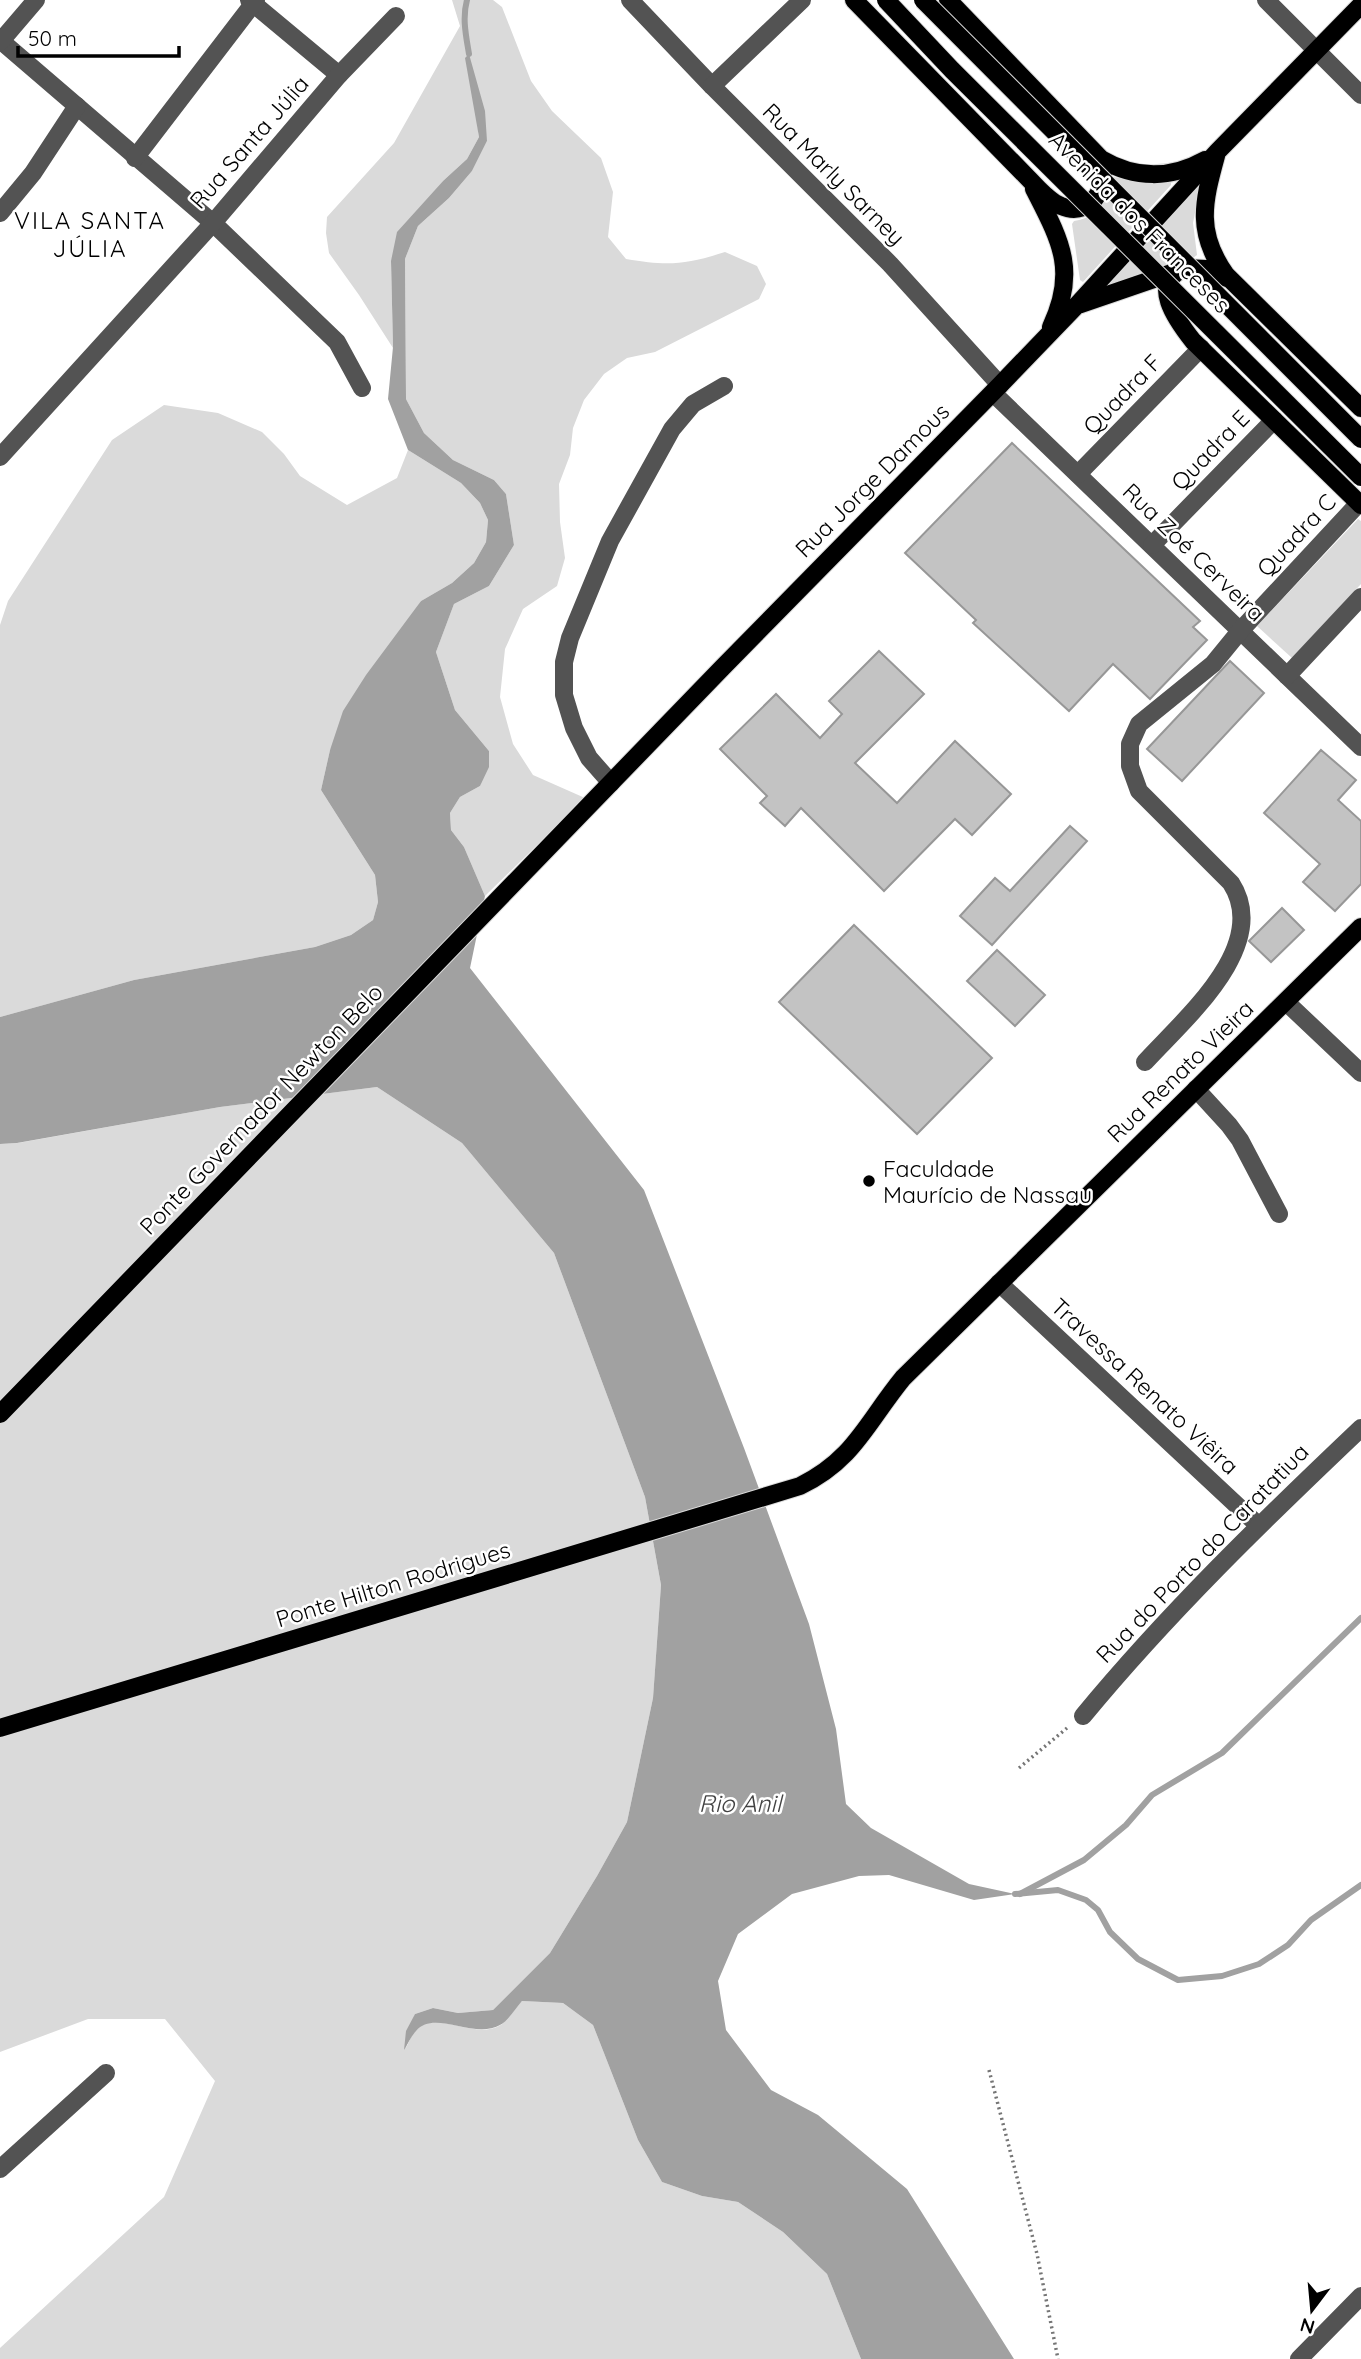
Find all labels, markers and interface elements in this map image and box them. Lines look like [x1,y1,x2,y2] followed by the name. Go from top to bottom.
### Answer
[18,14,178,58] scale bar
[28,25,77,51] text: 50 m
[183,69,315,215] street label: Rua Santa Júlia
[757,97,911,251] street label: Rua Marly Sarney
[1043,125,1237,319] street label: Avenida dos Franceses
[14,205,166,263] district label: VILA SANTA JÚLIA
[1077,348,1167,440] street label: Quadra F
[789,397,955,563] street label: Rua Jorge Damous
[1165,404,1255,496] street label: Quadra E
[1117,477,1271,627] street label: Rua Zoé Cerveira
[1250,488,1342,582] street label: Quadra C
[133,977,389,1241] street label: Ponte Governador Newton Belo
[1101,994,1259,1148] street label: Rua Renato Vieira
[883,1154,1092,1209] place label: Faculdade Maurício de Nassau
[861,1173,877,1189] marker: Faculdade Maurício de Nassau
[1045,1292,1245,1480] street label: Travessa Renato Viêira
[1090,1437,1314,1669] street label: Rua do Porto do Caratatiua
[272,1535,514,1633] street label: Ponte Hilton Rodrigues
[699,1788,784,1818] water label: Rio Anil
[1277,2275,1347,2345] north arrow
[1297,2313,1317,2340] text: N

